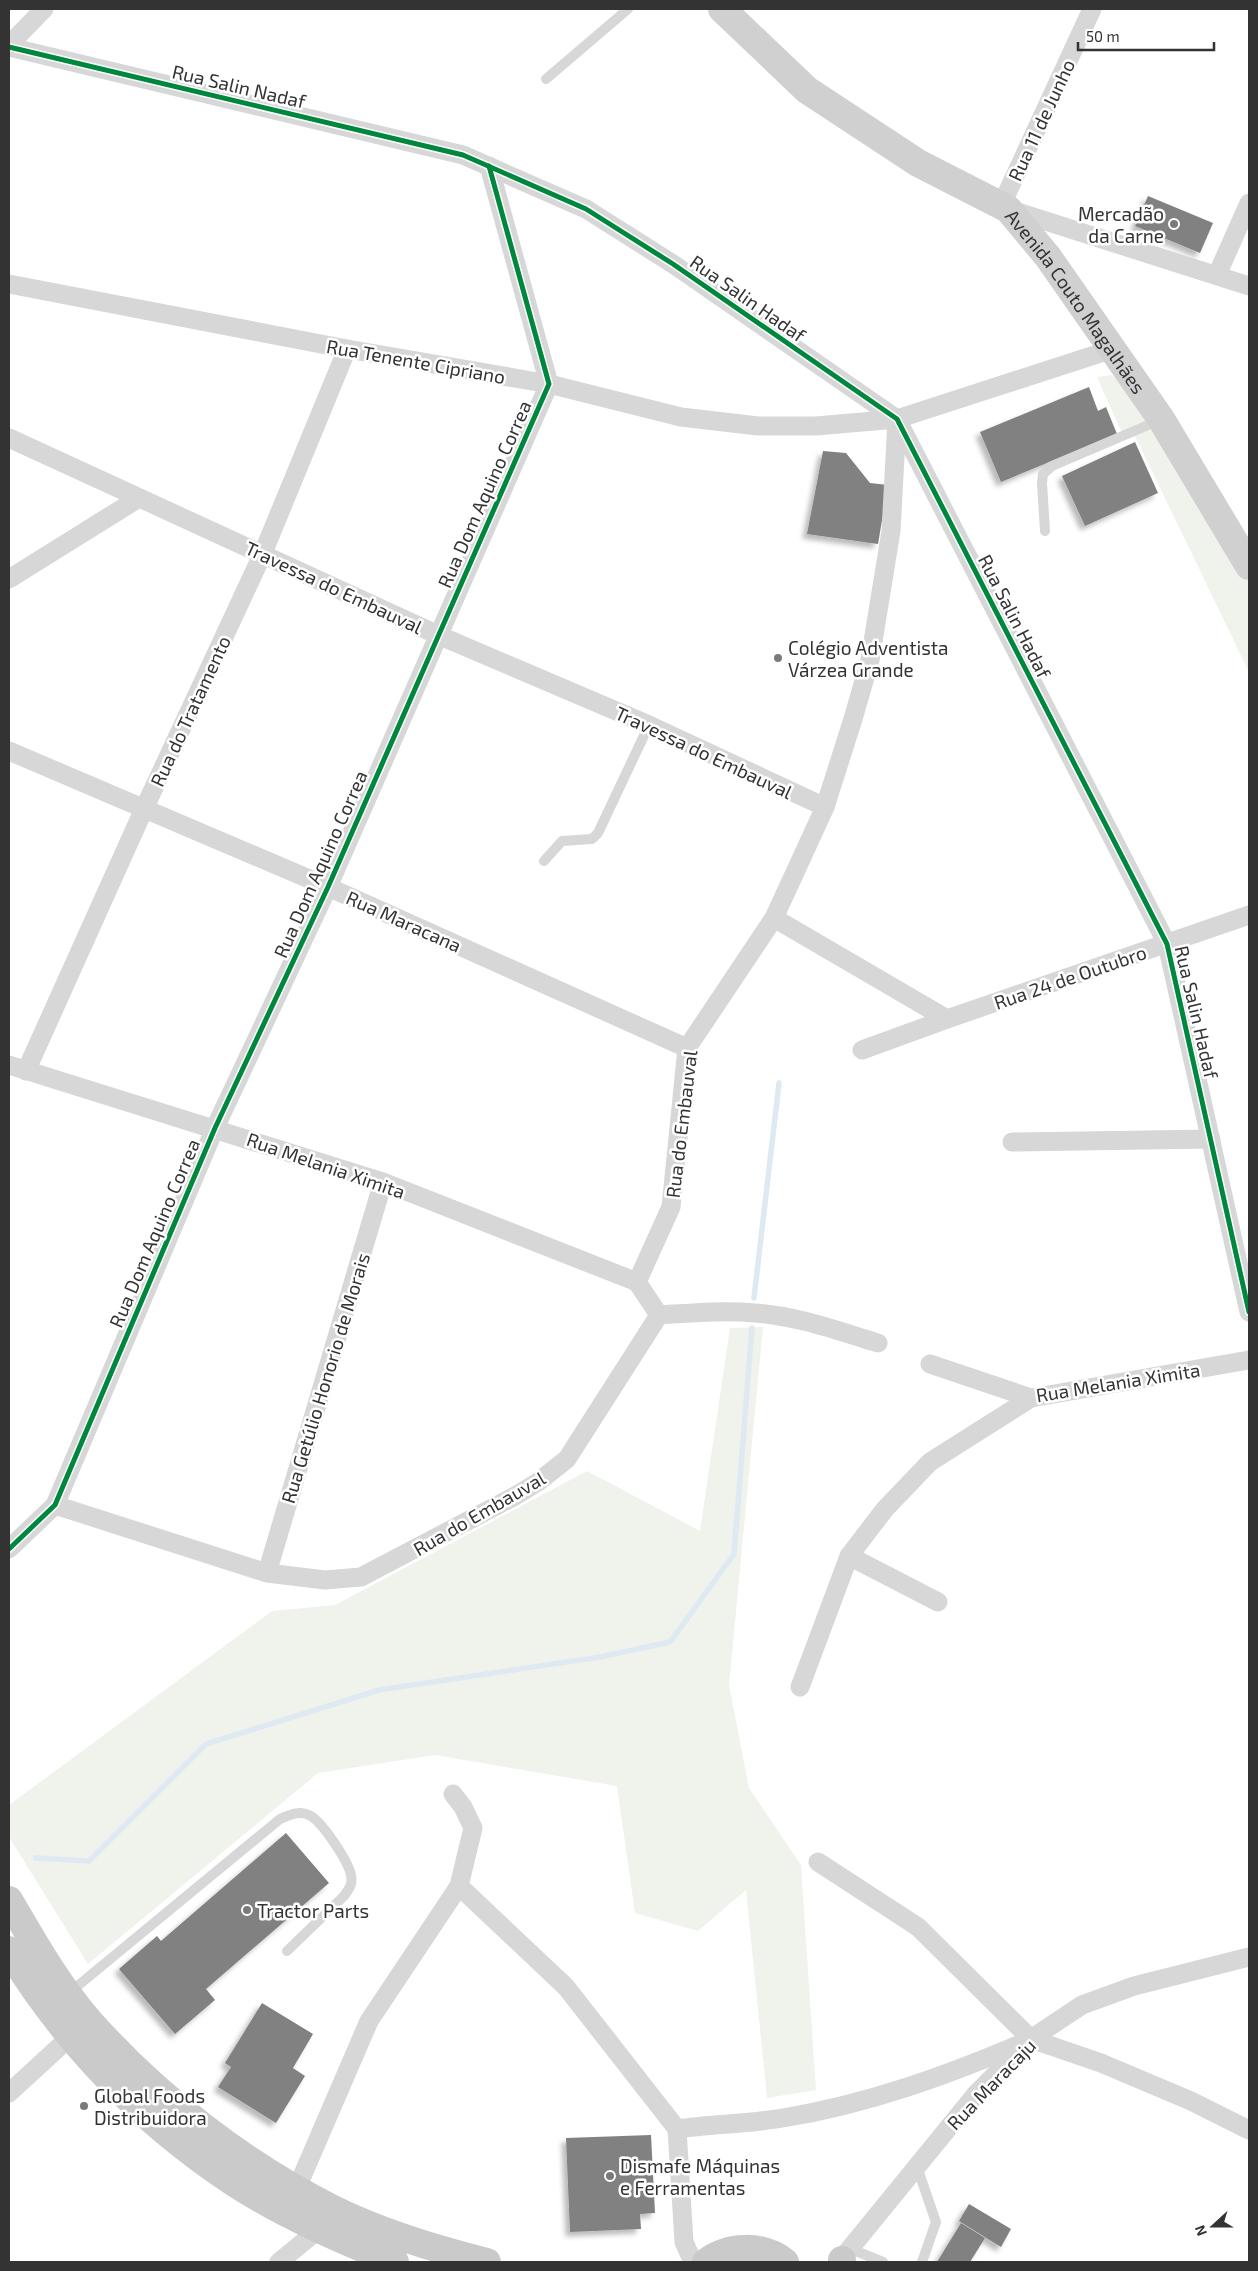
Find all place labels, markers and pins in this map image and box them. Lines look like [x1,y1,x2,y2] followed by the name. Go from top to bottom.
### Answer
[1078,202,1164,247] place label: Mercadão da Carne
[1168,218,1180,230] marker: Mercadão da Carne
[788,636,949,681] place label: Colégio Adventista Várzea Grande
[772,652,784,664] marker: Colégio Adventista Várzea Grande
[257,1899,369,1922] place label: Tractor Parts
[241,1904,253,1916] marker: Tractor Parts
[94,2084,207,2129] place label: Global Foods Distribuidora
[78,2100,90,2112] marker: Global Foods Distribuidora
[620,2154,780,2199] place label: Dismafe Máquinas e Ferramentas
[604,2170,616,2182] marker: Dismafe Máquinas e Ferramentas

